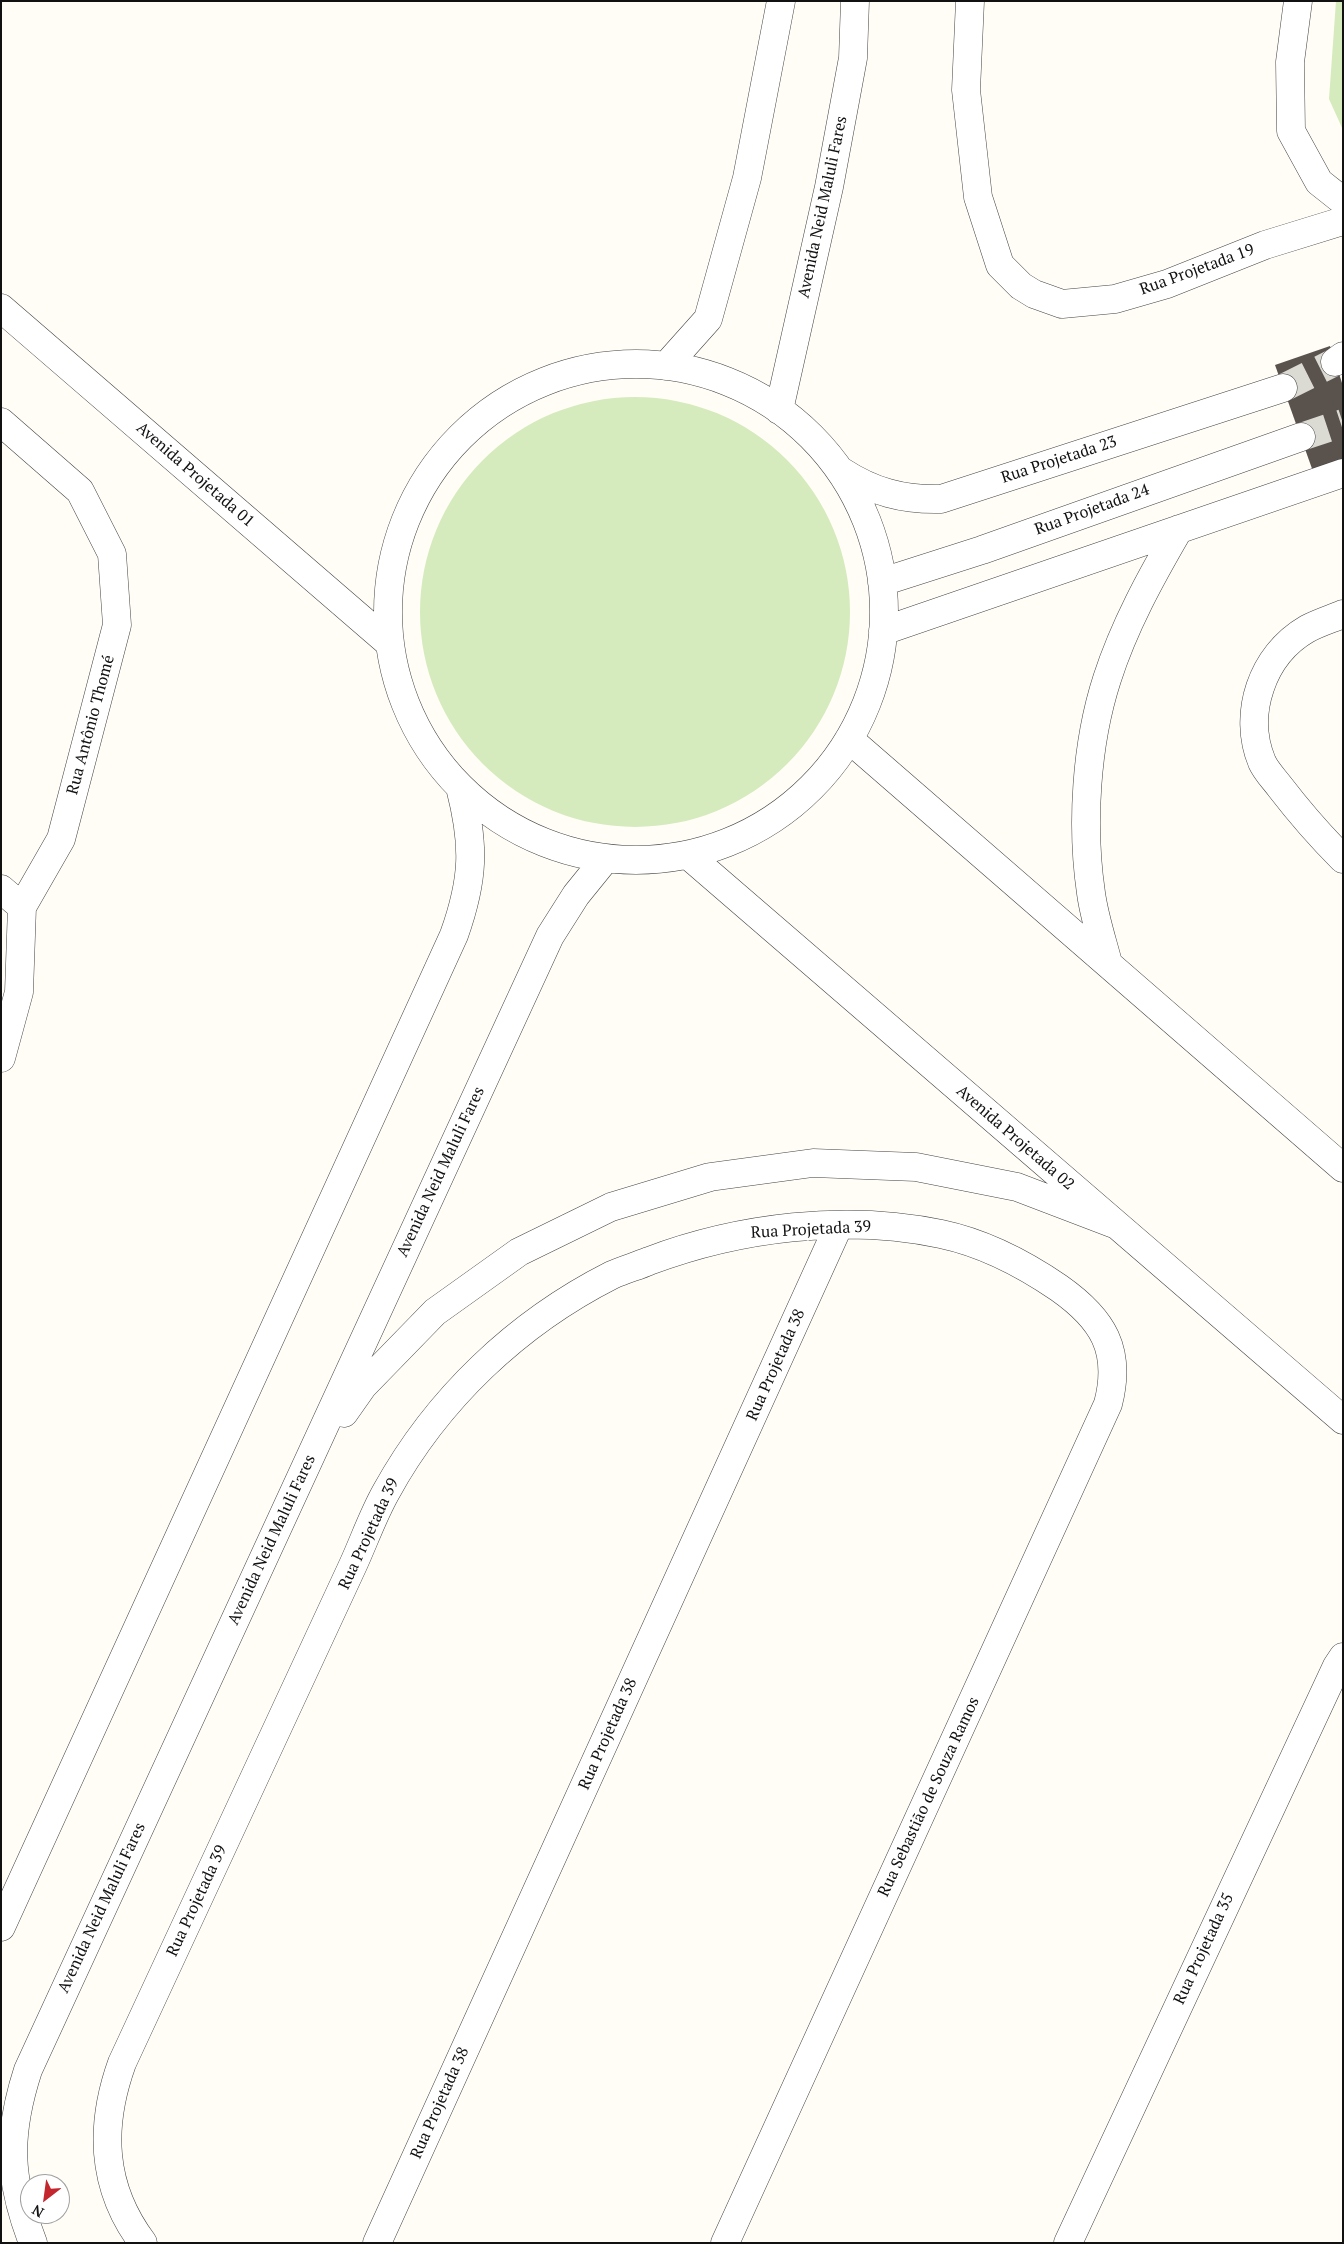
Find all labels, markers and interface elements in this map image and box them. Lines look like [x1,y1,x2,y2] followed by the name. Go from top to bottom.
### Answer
[794,114,852,300] street label: Avenida Neid Maluli Fares
[1137,240,1257,300] street label: Rua Projetada 19
[132,419,258,531] street label: Avenida Projetada 01
[999,432,1119,488] street label: Rua Projetada 23
[1032,480,1152,540] street label: Rua Projetada 24
[63,653,119,797] street label: Rua Antônio Thomé
[952,1082,1078,1194] street label: Avenida Projetada 02
[393,1084,489,1260] street label: Avenida Neid Maluli Fares
[750,1217,872,1243] street label: Rua Projetada 39
[743,1306,809,1424] street label: Rua Projetada 38
[224,1452,320,1628] street label: Avenida Neid Maluli Fares
[335,1475,403,1593] street label: Rua Projetada 39
[575,1675,641,1793] street label: Rua Projetada 38
[874,1694,984,1900] street label: Rua Sebastião de Souza Ramos
[54,1820,150,1996] street label: Avenida Neid Maluli Fares
[163,1842,231,1960] street label: Rua Projetada 39
[1170,1890,1238,2008] street label: Rua Projetada 35
[407,2044,473,2162] street label: Rua Projetada 38
[20,2174,70,2224] north arrow
[28,2201,47,2222] text: N

